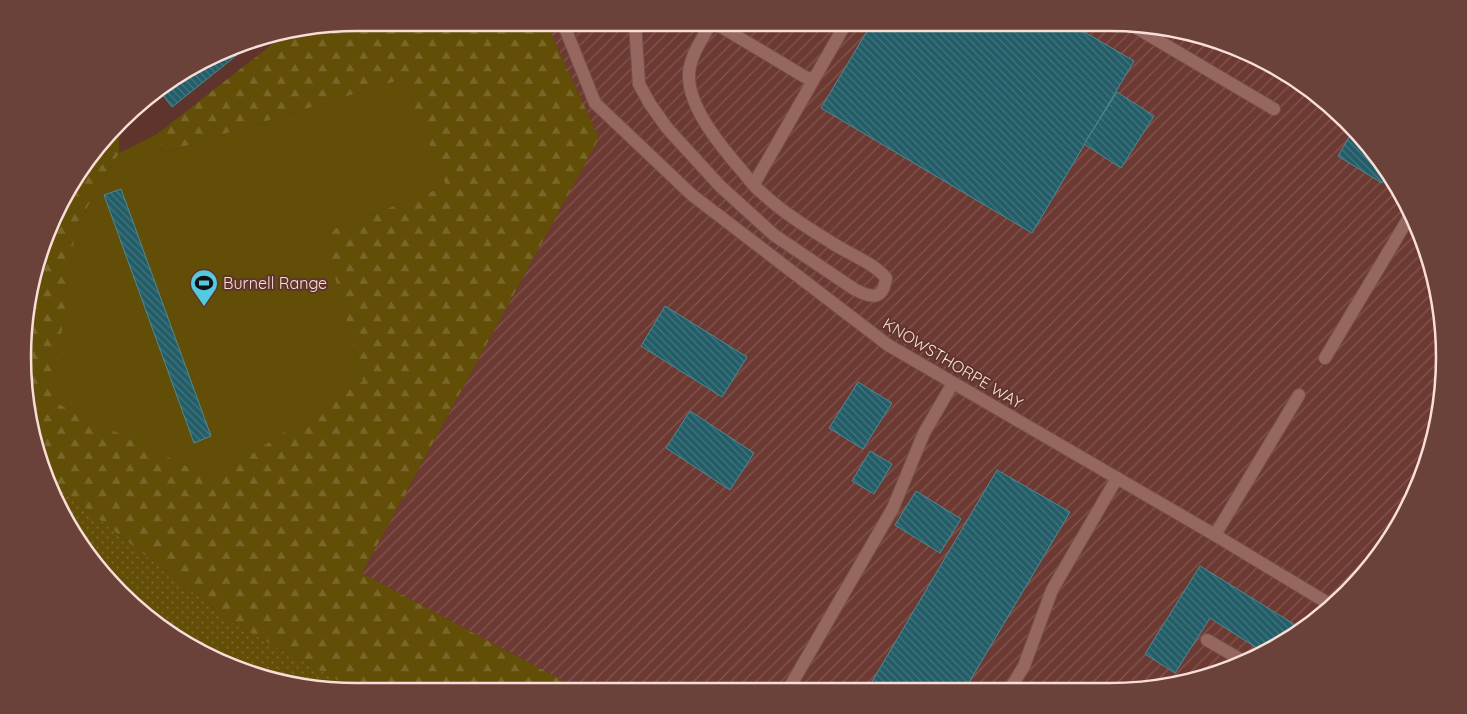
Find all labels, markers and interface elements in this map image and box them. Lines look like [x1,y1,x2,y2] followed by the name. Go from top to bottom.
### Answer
[189,268,219,307] sports icon: Burnell Range
[223,273,327,293] place label: Burnell Range
[879,313,1027,413] street label: KNOWSTHORPE WAY

